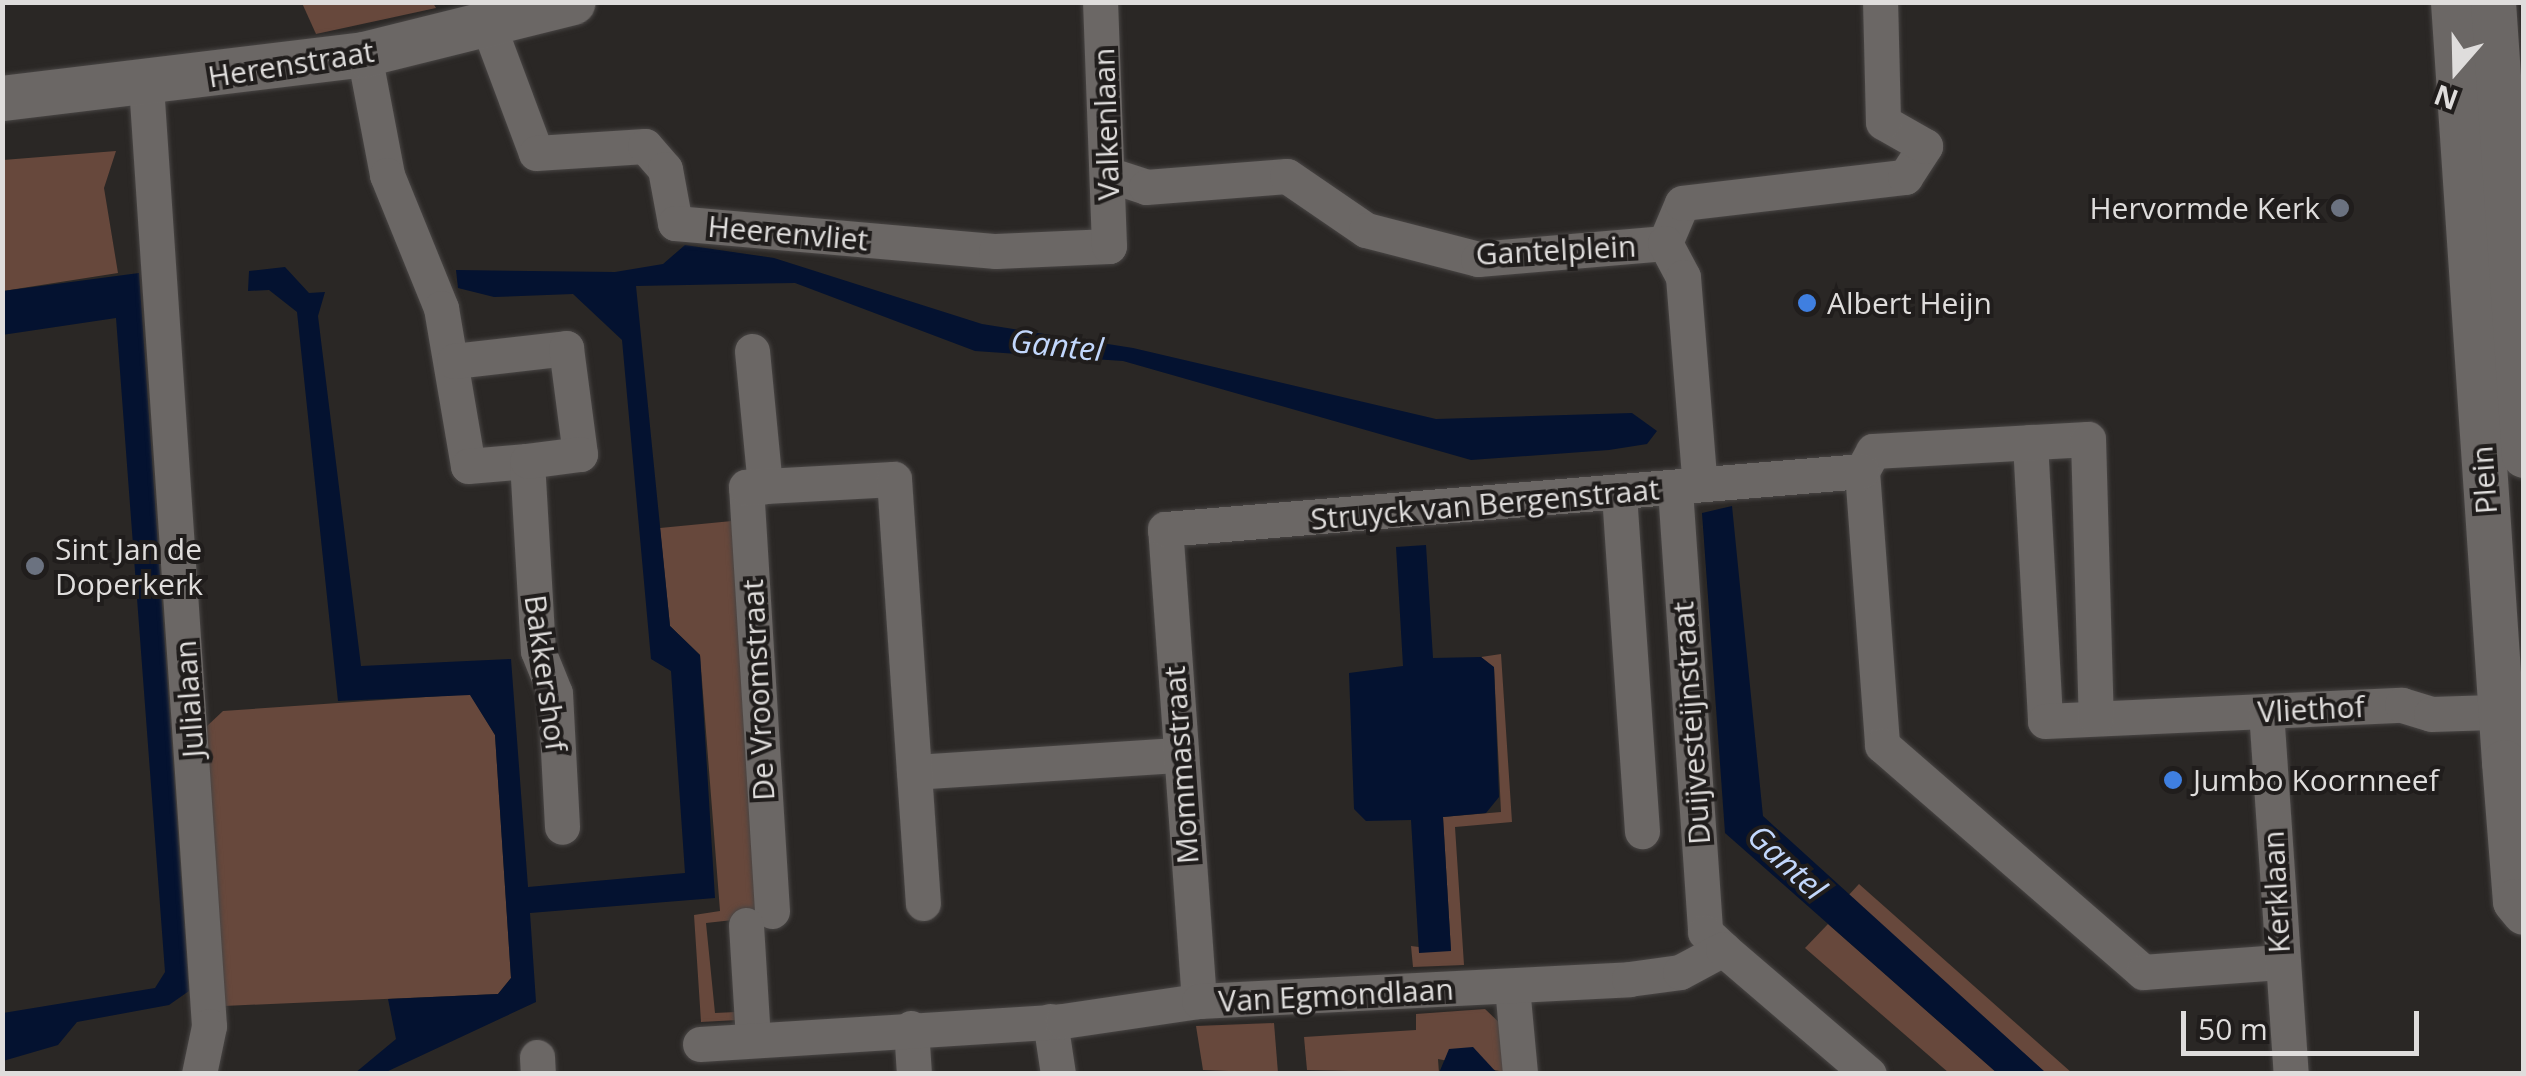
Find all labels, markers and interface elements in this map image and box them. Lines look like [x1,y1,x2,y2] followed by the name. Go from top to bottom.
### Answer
[2406,20,2506,120] north arrow
[205,33,377,95] street label: Herenstraat
[1085,47,1127,201] street label: Valkenlaan
[2429,76,2463,120] text: N
[2089,190,2320,226] place label: Hervormde Kerk
[2329,197,2351,219] marker: Hervormde Kerk
[706,208,870,258] street label: Heerenvliet
[1475,228,1637,272] street label: Gantelplein
[1827,285,1992,321] place label: Albert Heijn
[1796,292,1818,314] marker: Albert Heijn
[1009,321,1105,369] water label: Gantel
[2464,445,2504,515] street label: Plein
[1309,471,1661,537] street label: Struyck van Bergenstraat
[55,531,203,602] place label: Sint Jan de Doperkerk
[24,555,46,577] marker: Sint Jan de Doperkerk
[734,578,782,802] street label: De Vroomstraat
[517,593,575,753] street label: Bakkershof
[1665,600,1717,846] street label: Duijvesteijnstraat
[167,639,211,759] street label: Julialaan
[1156,665,1206,865] street label: Mommastraat
[2257,688,2365,730] street label: Vliethof
[2193,762,2439,798] place label: Jumbo Koornneef
[2162,769,2184,791] marker: Jumbo Koornneef
[1740,816,1834,908] water label: Gantel
[2255,830,2297,954] street label: Kerklaan
[1217,971,1455,1019] street label: Van Egmondlaan
[2186,991,2424,1053] scale bar
[2198,1008,2268,1049] text: 50 m

